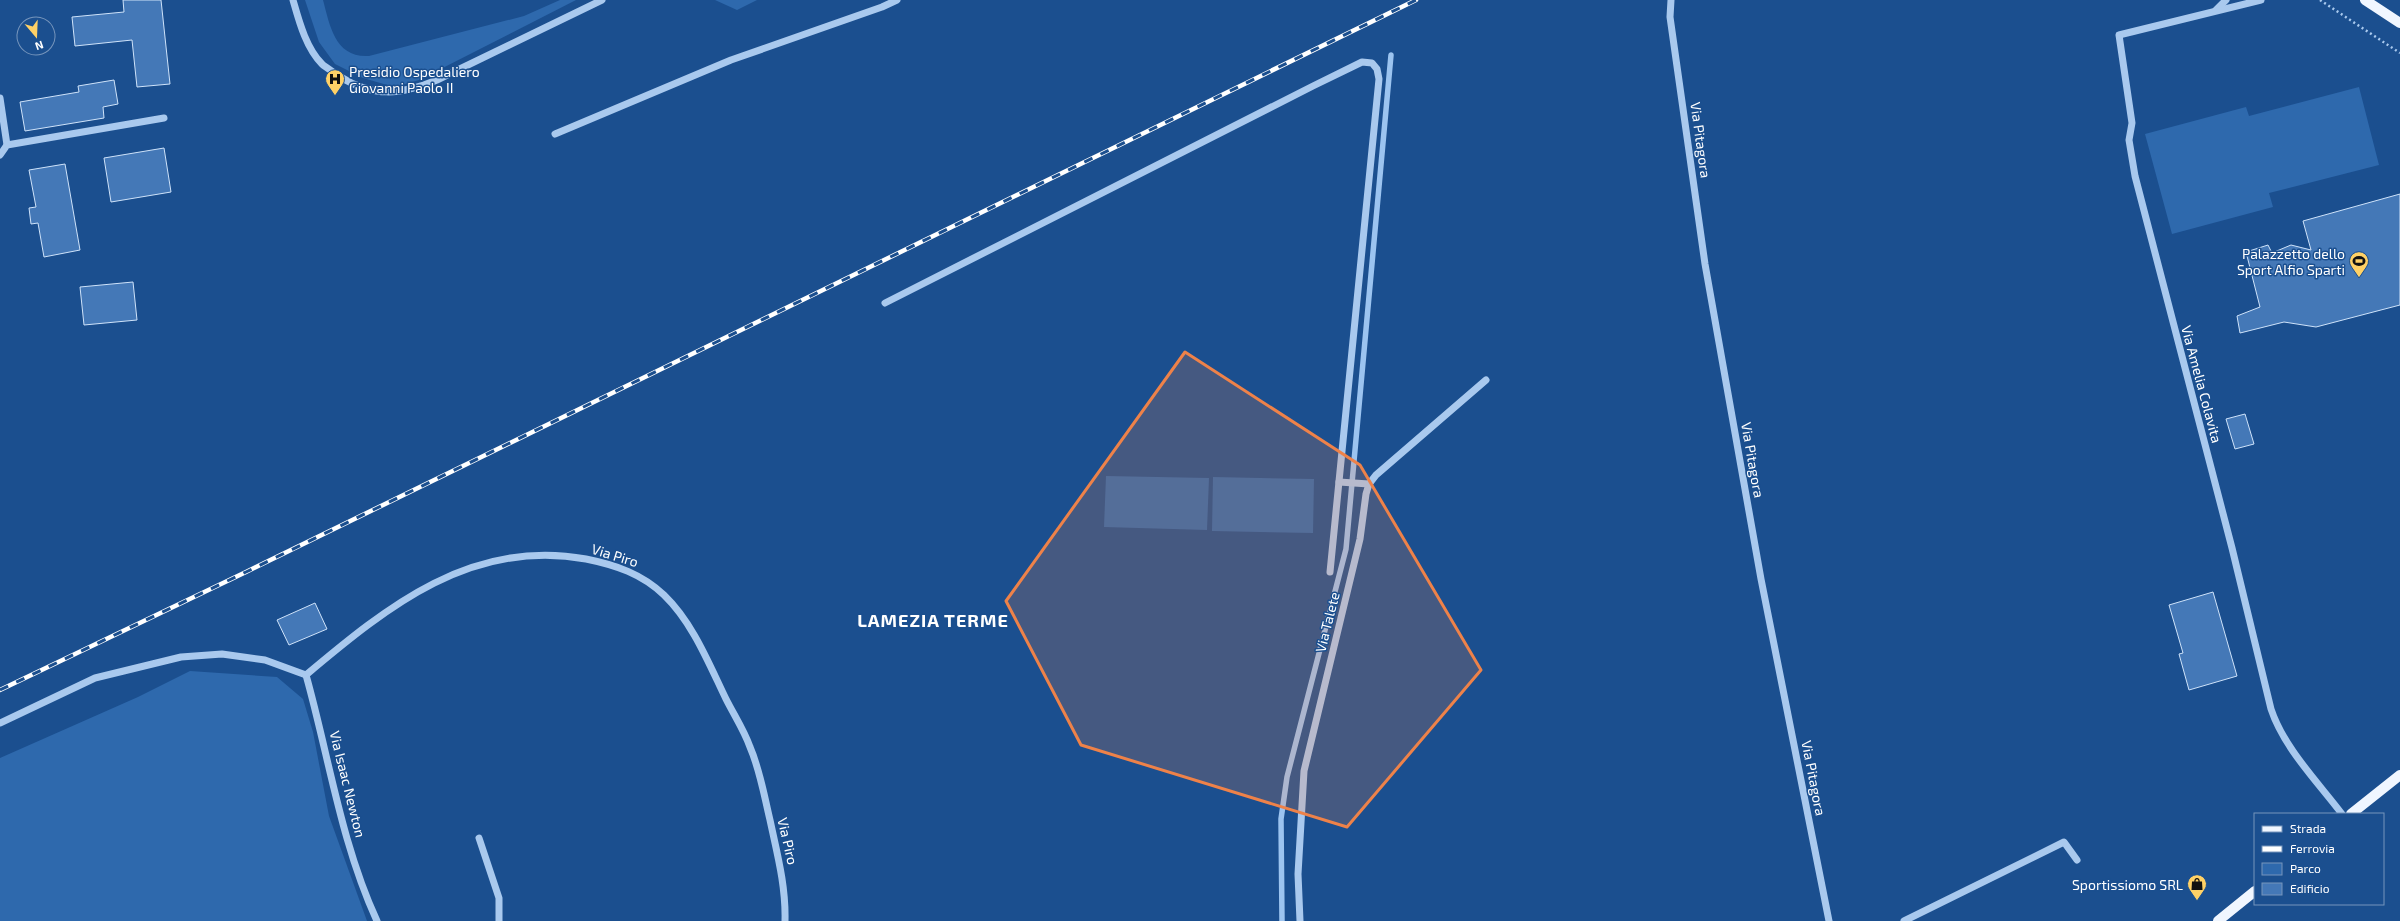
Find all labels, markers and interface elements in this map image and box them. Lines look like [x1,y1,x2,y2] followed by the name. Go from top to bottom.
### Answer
[16,16,56,56] north arrow
[33,38,45,53] text: N
[349,63,480,96] place label: Presidio Ospedaliero Giovanni Paolo II
[324,68,346,96] hospital icon: Presidio Ospedaliero Giovanni Paolo II
[1687,101,1715,179] street label: Via Pitagora
[2237,245,2345,278] place label: Palazzetto dello Sport Alfio Sparti
[2348,250,2370,278] sports icon: Palazzetto dello Sport Alfio Sparti
[2178,323,2226,445] street label: Via Amelia Colavita
[1738,421,1768,499] street label: Via Pitagora
[590,540,640,570] street label: Via Piro
[1311,590,1343,654] street label: Via Talete
[857,609,1009,631] district label: LAMEZIA TERME
[327,729,369,839] street label: Via Isaac Newton
[1798,739,1830,817] street label: Via Pitagora
[2254,813,2384,905] legend
[774,816,802,866] street label: Via Piro
[2290,821,2326,835] text: Strada
[2290,841,2335,855] text: Ferrovia
[2290,861,2321,875] text: Parco
[2186,873,2208,901] shop icon: Sportissiomo SRL
[2072,876,2183,893] place label: Sportissiomo SRL
[2290,881,2330,895] text: Edificio

